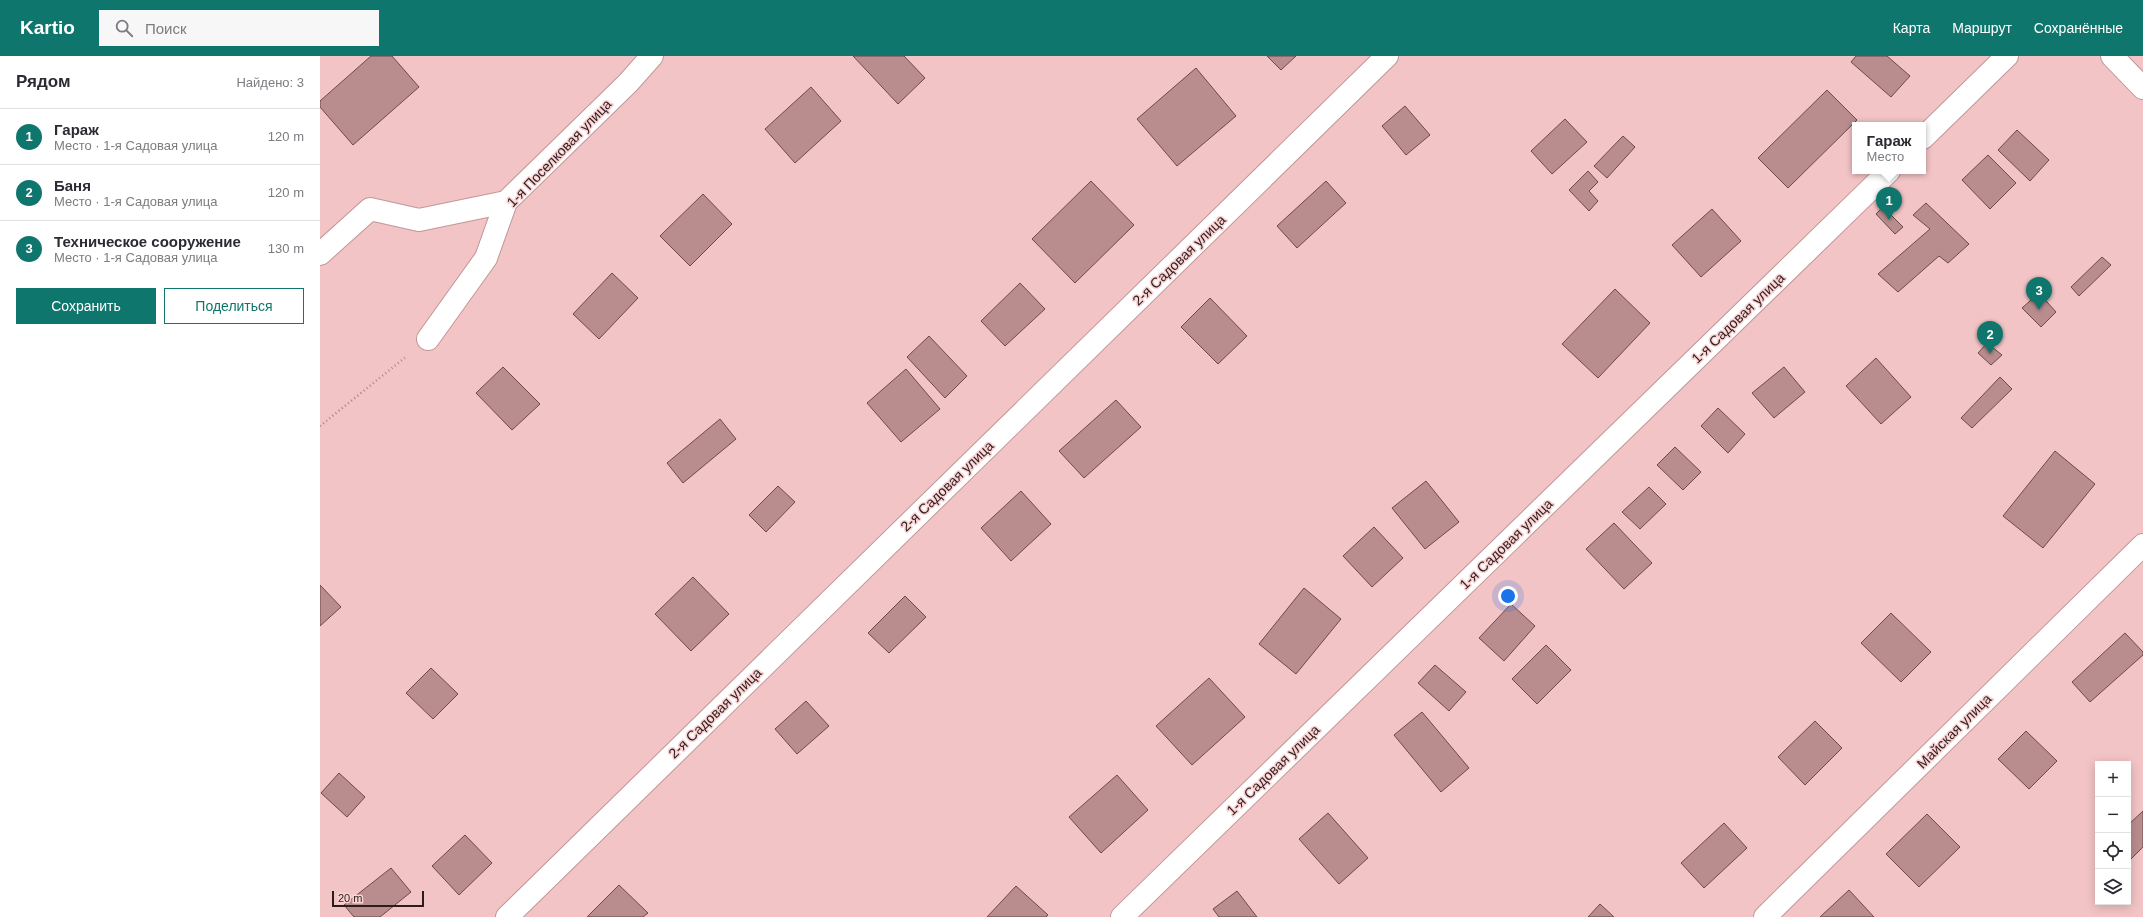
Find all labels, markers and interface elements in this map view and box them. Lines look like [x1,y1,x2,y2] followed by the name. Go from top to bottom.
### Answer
[99,10,379,46] search box
[20,17,75,38] text: Kartio
[113,17,135,39] icon: search
[145,20,186,37] text: Поиск
[1893,20,1930,36] text: Карта
[1952,20,2012,36] text: Маршрут
[2034,20,2123,36] text: Сохранённые
[16,72,71,91] text: Рядом
[236,75,304,90] text: Найдено: 3
[503,96,615,210] street label: 1-я Поселковая улица
[54,121,99,138] text: Гараж
[1852,122,1926,174] popup
[25,129,33,144] text: 1
[268,129,304,144] text: 120 m
[1867,132,1911,149] text: Гараж
[54,138,217,153] text: Место · 1-я Садовая улица
[1867,149,1904,164] text: Место
[54,177,91,194] text: Баня
[25,185,33,200] text: 2
[268,185,304,200] text: 120 m
[1876,187,1902,220] pin: 1
[54,194,217,209] text: Место · 1-я Садовая улица
[1129,211,1229,308] street label: 2-я Садовая улица
[54,233,241,250] text: Техническое сооружение
[25,241,33,256] text: 3
[268,241,304,256] text: 130 m
[54,250,217,265] text: Место · 1-я Садовая улица
[1688,269,1788,366] street label: 1-я Садовая улица
[2026,277,2052,310] pin: 3
[16,288,156,324] button: Сохранить
[164,288,304,324] button: Поделиться
[1977,321,2003,354] pin: 2
[897,437,997,534] street label: 2-я Садовая улица
[1456,495,1556,592] street label: 1-я Садовая улица
[1498,586,1518,606] your location
[665,664,765,761] street label: 2-я Садовая улица
[1913,690,1995,772] street label: Майская улица
[1223,721,1323,818] street label: 1-я Садовая улица
[2095,761,2131,905] map controls
[2095,761,2131,797] button: +
[2095,797,2131,833] button: −
[2095,833,2131,869] button: locate
[2095,869,2131,905] button: layers
[332,889,424,908] scale bar
[338,892,362,904] text: 20 m

